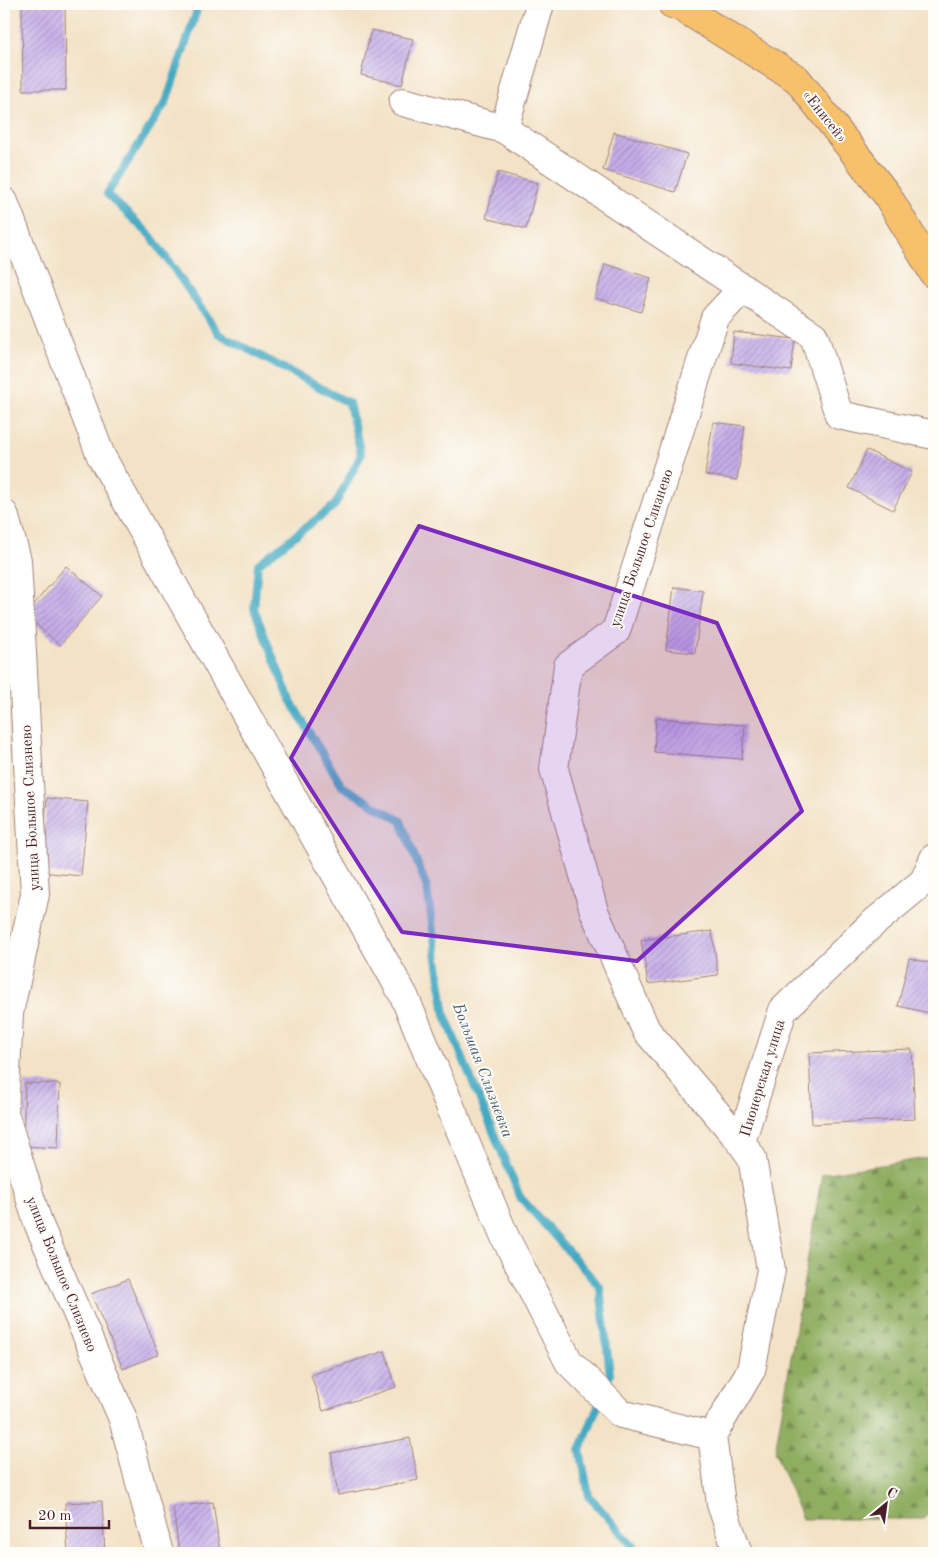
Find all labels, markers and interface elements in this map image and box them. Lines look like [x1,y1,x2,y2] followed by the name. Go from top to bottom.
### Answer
[799,88,849,146] street label: «Енисей»
[608,467,677,630] street label: улица Большое Слизнево
[20,724,43,891] street label: улица Большое Слизнево
[449,1000,515,1141] water label: Большая Слизневка
[738,1017,789,1139] street label: Пионерская улица
[23,1195,99,1354] street label: улица Большое Слизнево
[860,1480,910,1530] north arrow
[884,1485,899,1502] text: С
[30,1497,109,1529] scale bar
[38,1509,72,1524] text: 20 m

